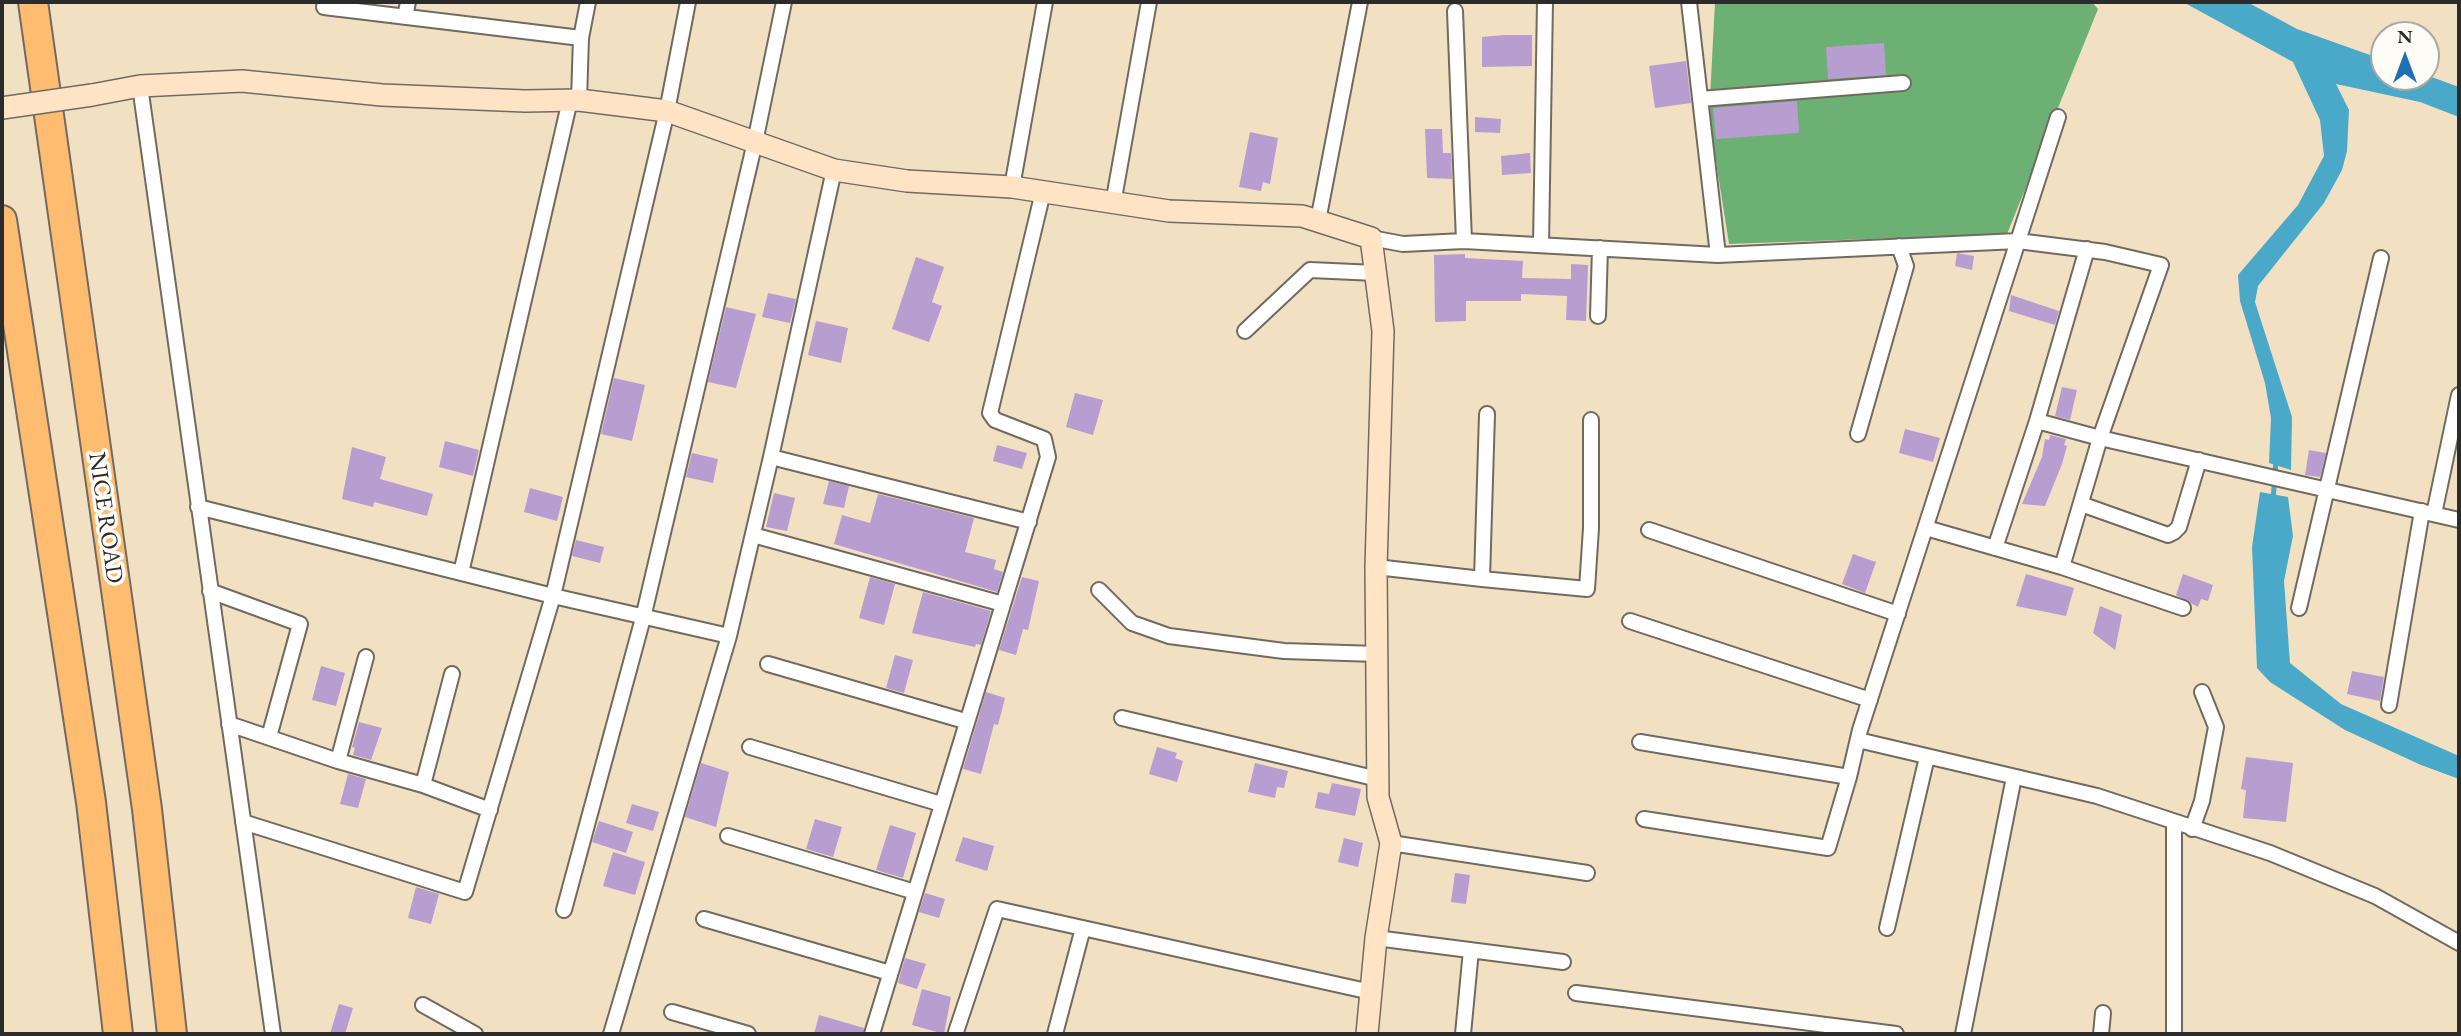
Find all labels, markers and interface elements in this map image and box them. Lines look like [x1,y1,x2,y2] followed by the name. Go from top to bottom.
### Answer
[2370,21,2440,91] north arrow
[2397,24,2413,49] text: N
[82,451,128,585] street label: NICE ROAD

